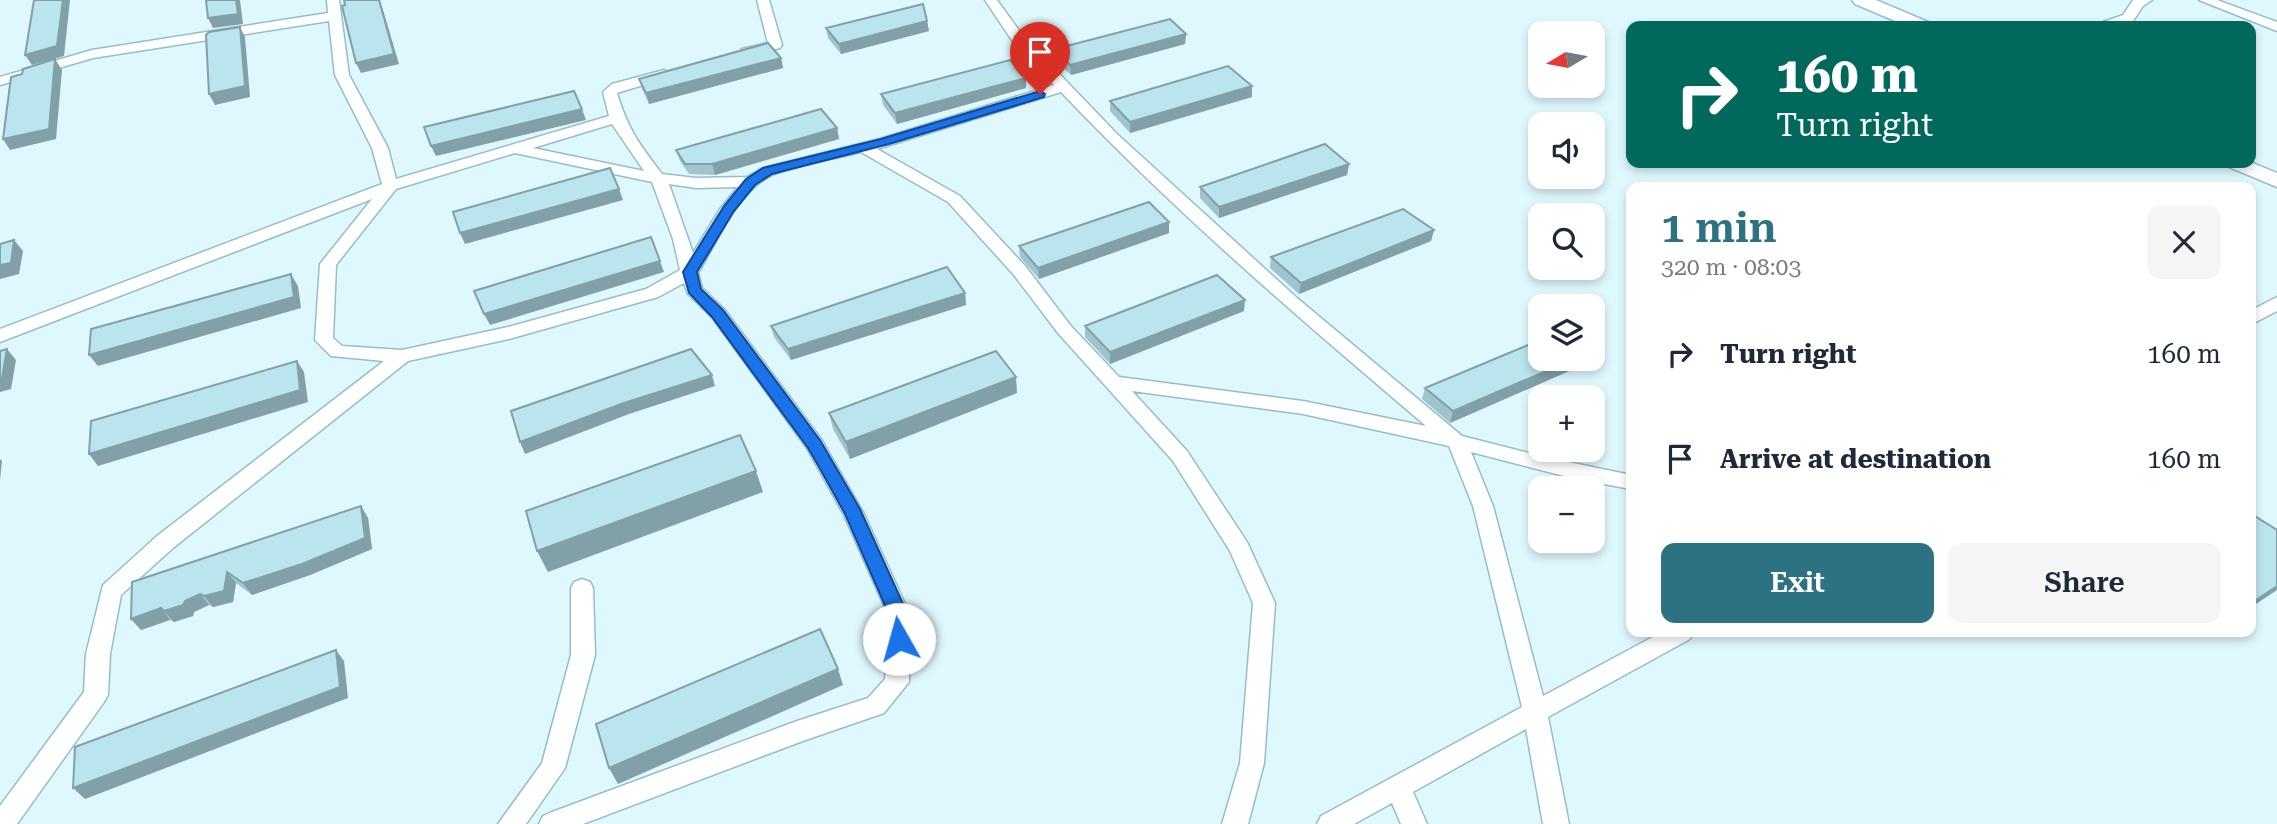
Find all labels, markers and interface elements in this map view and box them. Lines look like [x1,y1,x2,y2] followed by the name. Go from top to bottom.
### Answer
[1528,21,1605,98] north arrow
[1528,21,1605,553] map controls
[1010,22,1070,94] pin
[1021,33,1059,71] icon: arrive
[1776,47,1918,104] text: 160 m
[1661,49,1752,140] icon: right
[1776,106,1933,144] text: Turn right
[1528,112,1605,189] button: sound
[1528,203,1605,280] button: search
[1661,203,1777,252] text: 1 min
[2147,205,2221,279] button: close
[1661,254,1801,281] text: 320 m · 08:03
[1528,294,1605,371] button: layers
[1661,335,1699,373] icon: right
[1720,339,1856,369] text: Turn right
[2147,339,2221,369] text: 160 m
[1528,385,1605,462] button: +
[1661,440,1699,478] icon: arrive
[1720,444,1991,474] text: Arrive at destination
[2147,444,2221,474] text: 160 m
[1528,476,1605,553] button: −
[1661,543,1934,623] button: Exit
[1948,543,2221,623] button: Share
[862,602,936,676] position arrow

